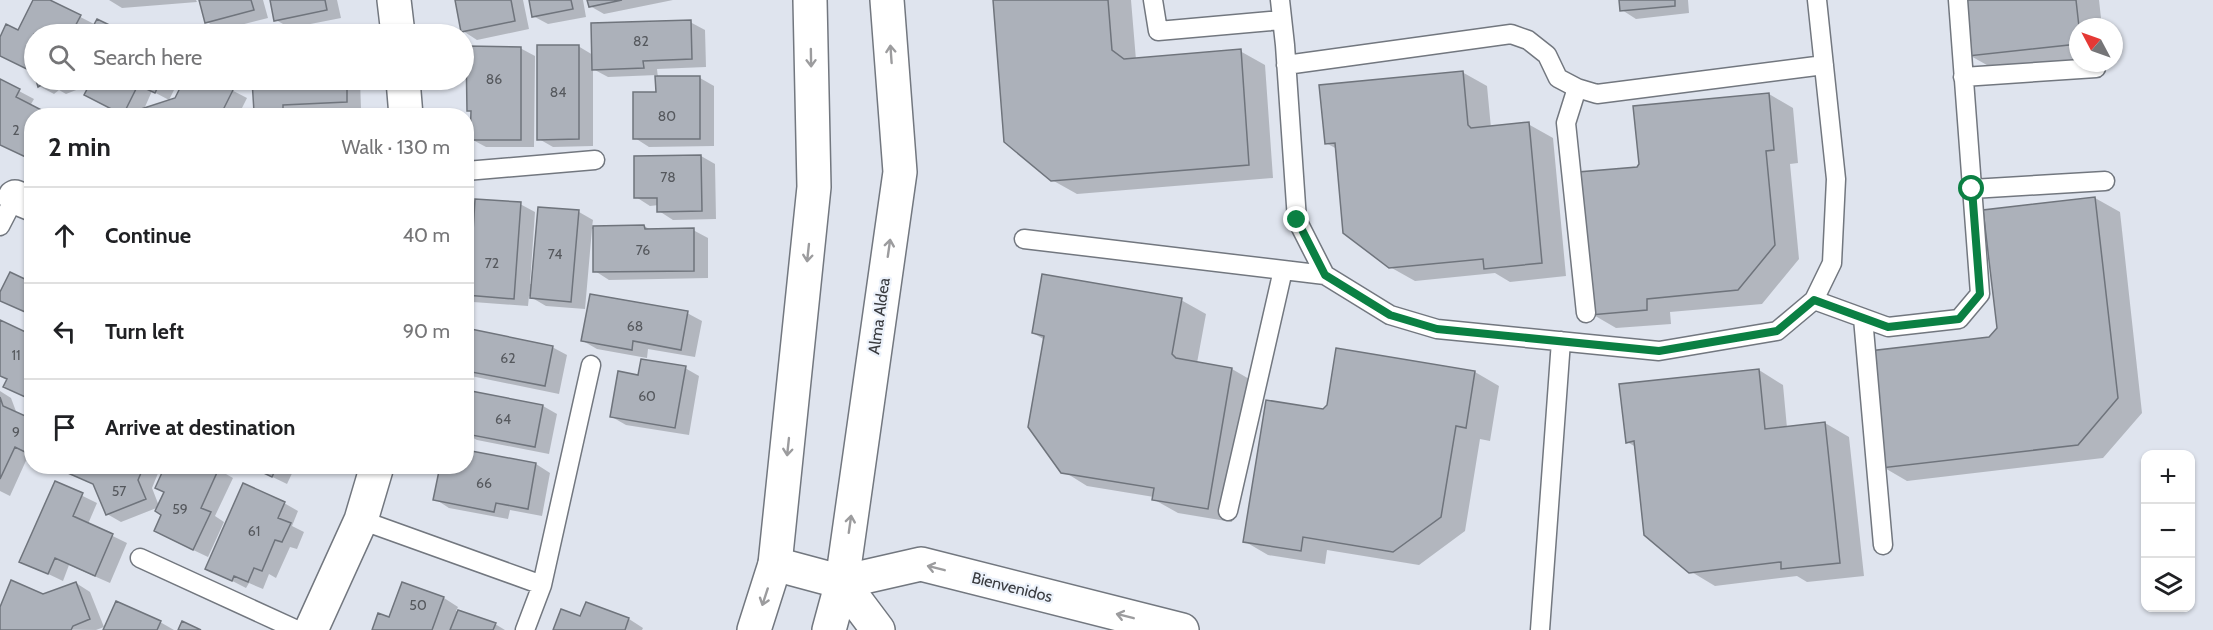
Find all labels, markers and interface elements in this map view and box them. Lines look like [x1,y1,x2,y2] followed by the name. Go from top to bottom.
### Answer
[2069,18,2123,72] north arrow
[24,24,474,90] search box
[633,32,649,50] house number: 82
[45,41,78,74] icon: search
[93,44,202,71] text: Search here
[886,44,897,64] one-way arrow
[806,48,817,68] one-way arrow
[486,70,502,88] house number: 86
[550,83,566,101] house number: 84
[658,107,676,125] house number: 80
[12,121,20,139] house number: 2
[48,131,111,163] text: 2 min
[342,135,450,159] text: Walk · 130 m
[660,168,676,186] house number: 78
[1958,175,1984,201] route start
[1283,206,1309,232] route end
[48,219,81,252] icon: ahead
[105,222,191,249] text: Continue
[402,223,450,247] text: 40 m
[884,238,895,258] one-way arrow
[636,241,650,259] house number: 76
[802,243,813,263] one-way arrow
[548,245,562,263] house number: 74
[485,254,499,272] house number: 72
[864,276,894,355] street label: Alma Aldea
[48,315,81,348] icon: left
[627,317,643,335] house number: 68
[105,318,184,345] text: Turn left
[403,319,450,343] text: 90 m
[11,346,21,364] house number: 11
[500,349,516,367] house number: 62
[638,387,656,405] house number: 60
[495,410,511,428] house number: 64
[48,411,81,444] icon: arrive
[105,414,295,441] text: Arrive at destination
[12,423,20,441] house number: 9
[782,437,793,457] one-way arrow
[2141,450,2195,612] map controls
[2141,450,2195,504] button: +
[476,474,492,492] house number: 66
[112,482,126,500] house number: 57
[172,500,188,518] house number: 59
[2141,504,2195,558] button: −
[845,515,856,534] one-way arrow
[248,522,260,540] house number: 61
[2141,558,2195,612] button: layers
[927,562,946,573] one-way arrow
[970,568,1055,606] street label: Bienvenidos
[759,587,770,606] one-way arrow
[409,596,427,614] house number: 50
[1116,609,1135,621] one-way arrow

